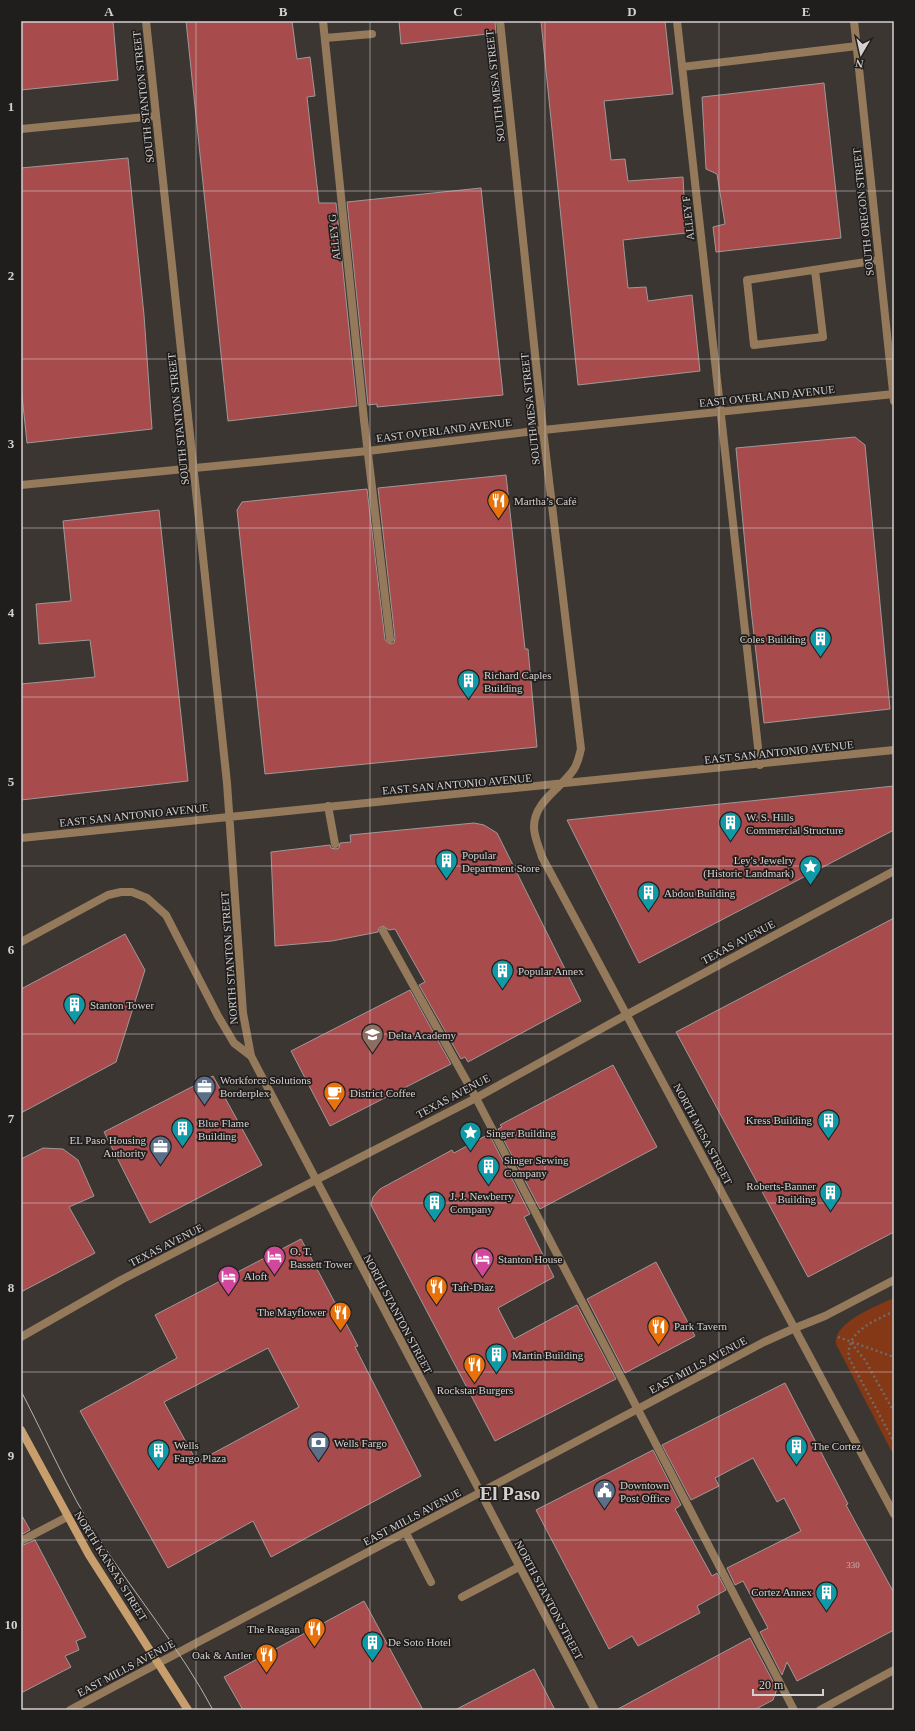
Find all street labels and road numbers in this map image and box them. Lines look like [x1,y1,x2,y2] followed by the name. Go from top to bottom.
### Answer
[483,29,507,143] street label: SOUTH MESA STREET
[130,30,156,164] street label: SOUTH STANTON STREET
[850,147,876,276] street label: SOUTH OREGON STREET
[680,195,696,241] street label: ALLEY F
[326,213,342,261] street label: ALLEY G
[165,352,191,486] street label: SOUTH STANTON STREET
[518,352,542,466] street label: SOUTH MESA STREET
[698,383,836,409] street label: EAST OVERLAND AVENUE
[376,416,513,444] street label: EAST OVERLAND AVENUE
[704,738,855,766] street label: EAST SAN ANTONIO AVENUE
[382,771,533,797] street label: EAST SAN ANTONIO AVENUE
[59,801,210,829] street label: EAST SAN ANTONIO AVENUE
[218,891,240,1025] street label: NORTH STANTON STREET
[699,917,777,966] street label: TEXAS AVENUE
[414,1071,492,1120] street label: TEXAS AVENUE
[671,1081,735,1187] street label: NORTH MESA STREET
[127,1221,205,1269] street label: TEXAS AVENUE
[361,1252,435,1376] street label: NORTH STANTON STREET
[647,1334,749,1396] street label: EAST MILLS AVENUE
[361,1486,463,1548] street label: EAST MILLS AVENUE
[72,1509,150,1623] street label: NORTH KANSAS STREET
[512,1538,586,1662] street label: NORTH STANTON STREET
[75,1637,177,1699] street label: EAST MILLS AVENUE

